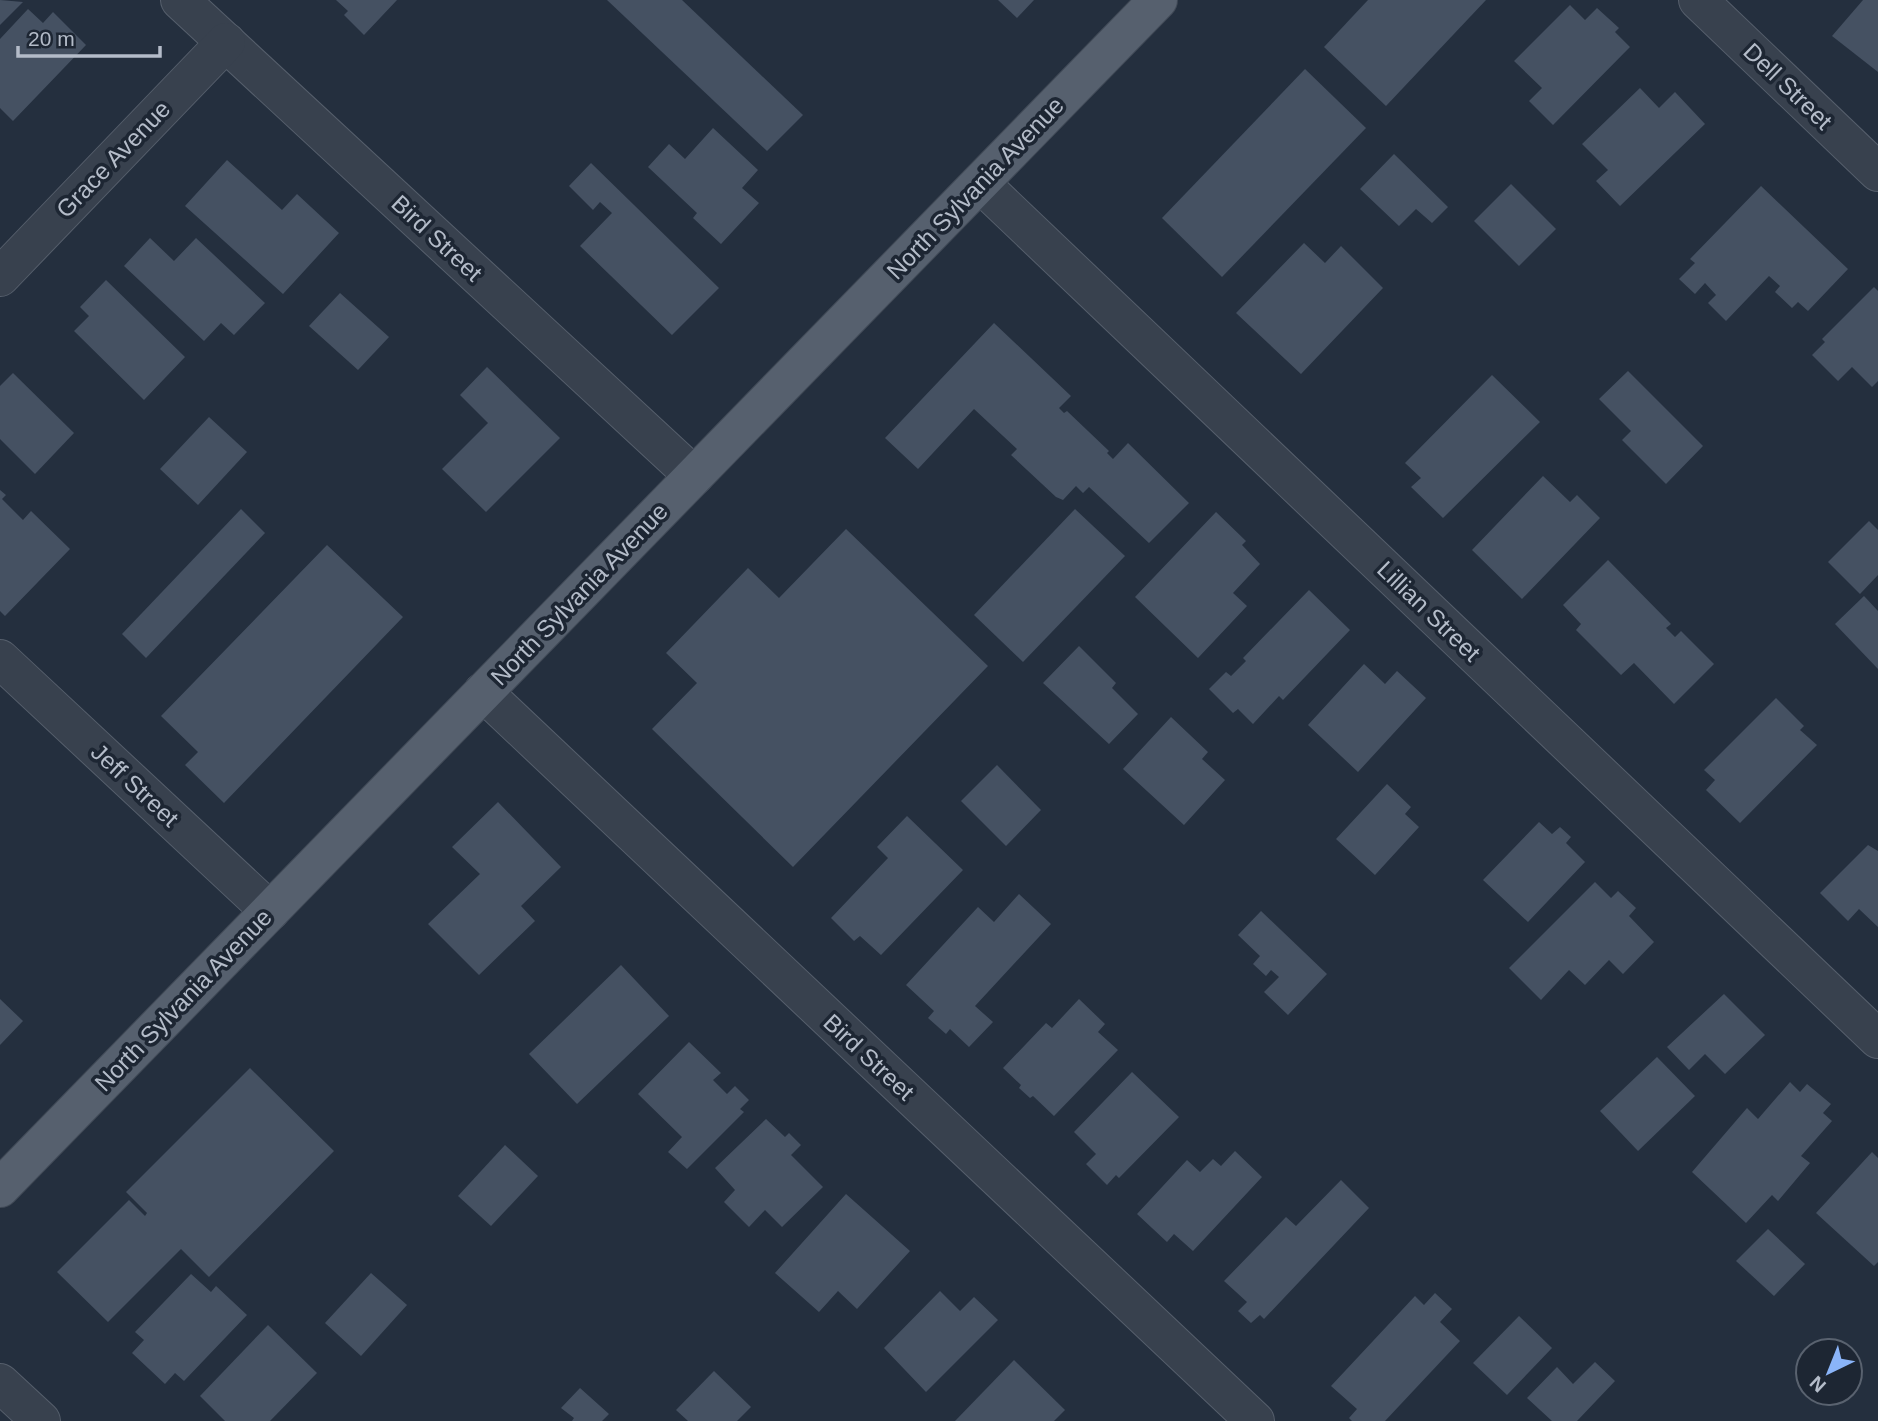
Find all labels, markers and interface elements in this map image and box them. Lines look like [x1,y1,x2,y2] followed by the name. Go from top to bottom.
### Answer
[18,14,159,58] scale bar
[28,27,75,50] text: 20 m
[1738,37,1838,135] street label: Dell Street
[881,91,1069,285] street label: North Sylvania Avenue
[51,95,175,223] street label: Grace Avenue
[386,189,488,287] street label: Bird Street
[485,497,673,691] street label: North Sylvania Avenue
[1372,555,1486,667] street label: Lillian Street
[86,738,184,832] street label: Jeff Street
[89,903,277,1097] street label: North Sylvania Avenue
[818,1008,920,1106] street label: Bird Street
[1794,1337,1864,1407] north arrow
[1806,1372,1830,1396] text: N

